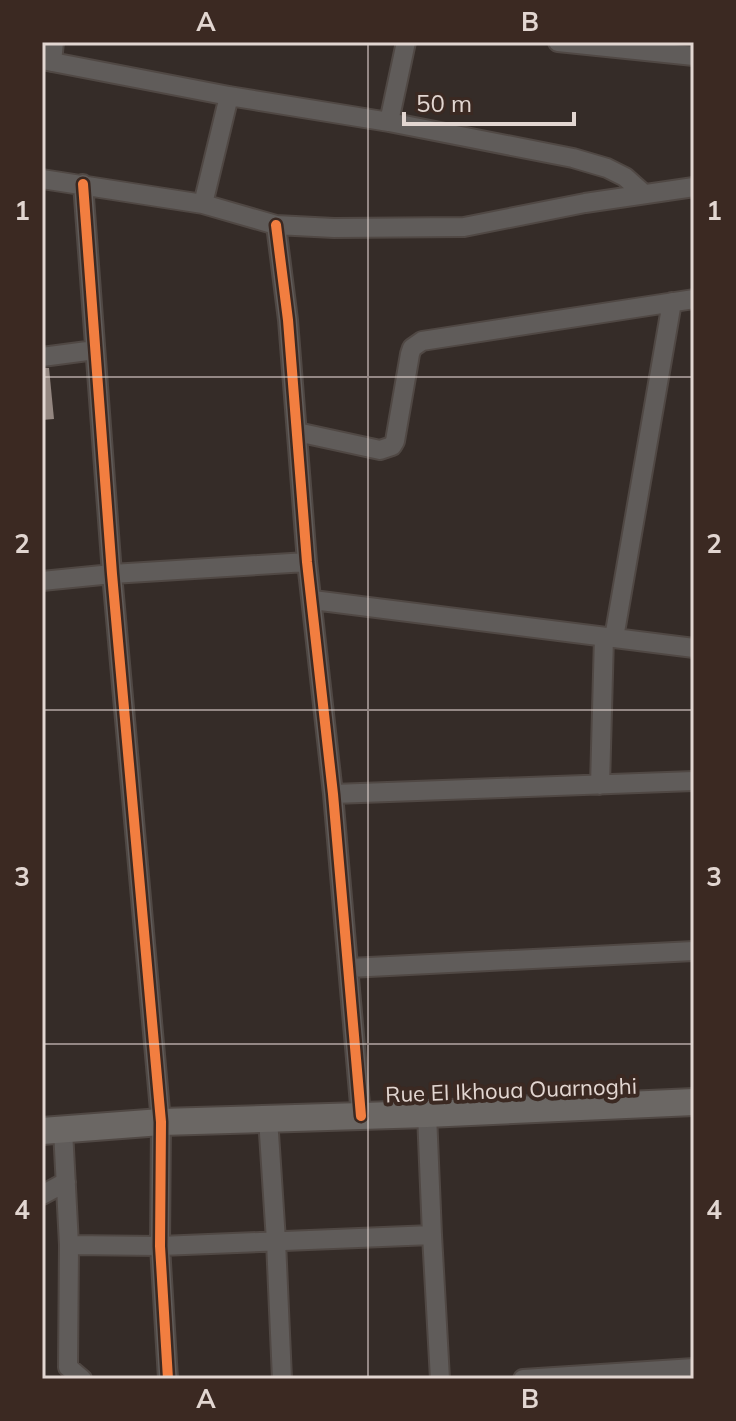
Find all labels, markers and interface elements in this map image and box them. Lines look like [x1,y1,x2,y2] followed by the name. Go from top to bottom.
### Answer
[196,5,216,38] text: A
[521,5,539,38] text: B
[404,76,574,126] scale bar
[416,88,472,118] text: 50 m
[14,194,30,227] text: 1
[706,194,722,227] text: 1
[14,527,30,560] text: 2
[706,527,722,560] text: 2
[14,860,30,893] text: 3
[706,860,722,893] text: 3
[385,1072,637,1108] street label: Rue EI Ikhoua Ouarnoghi
[14,1193,30,1226] text: 4
[706,1193,722,1226] text: 4
[196,1382,216,1415] text: A
[521,1382,539,1415] text: B

